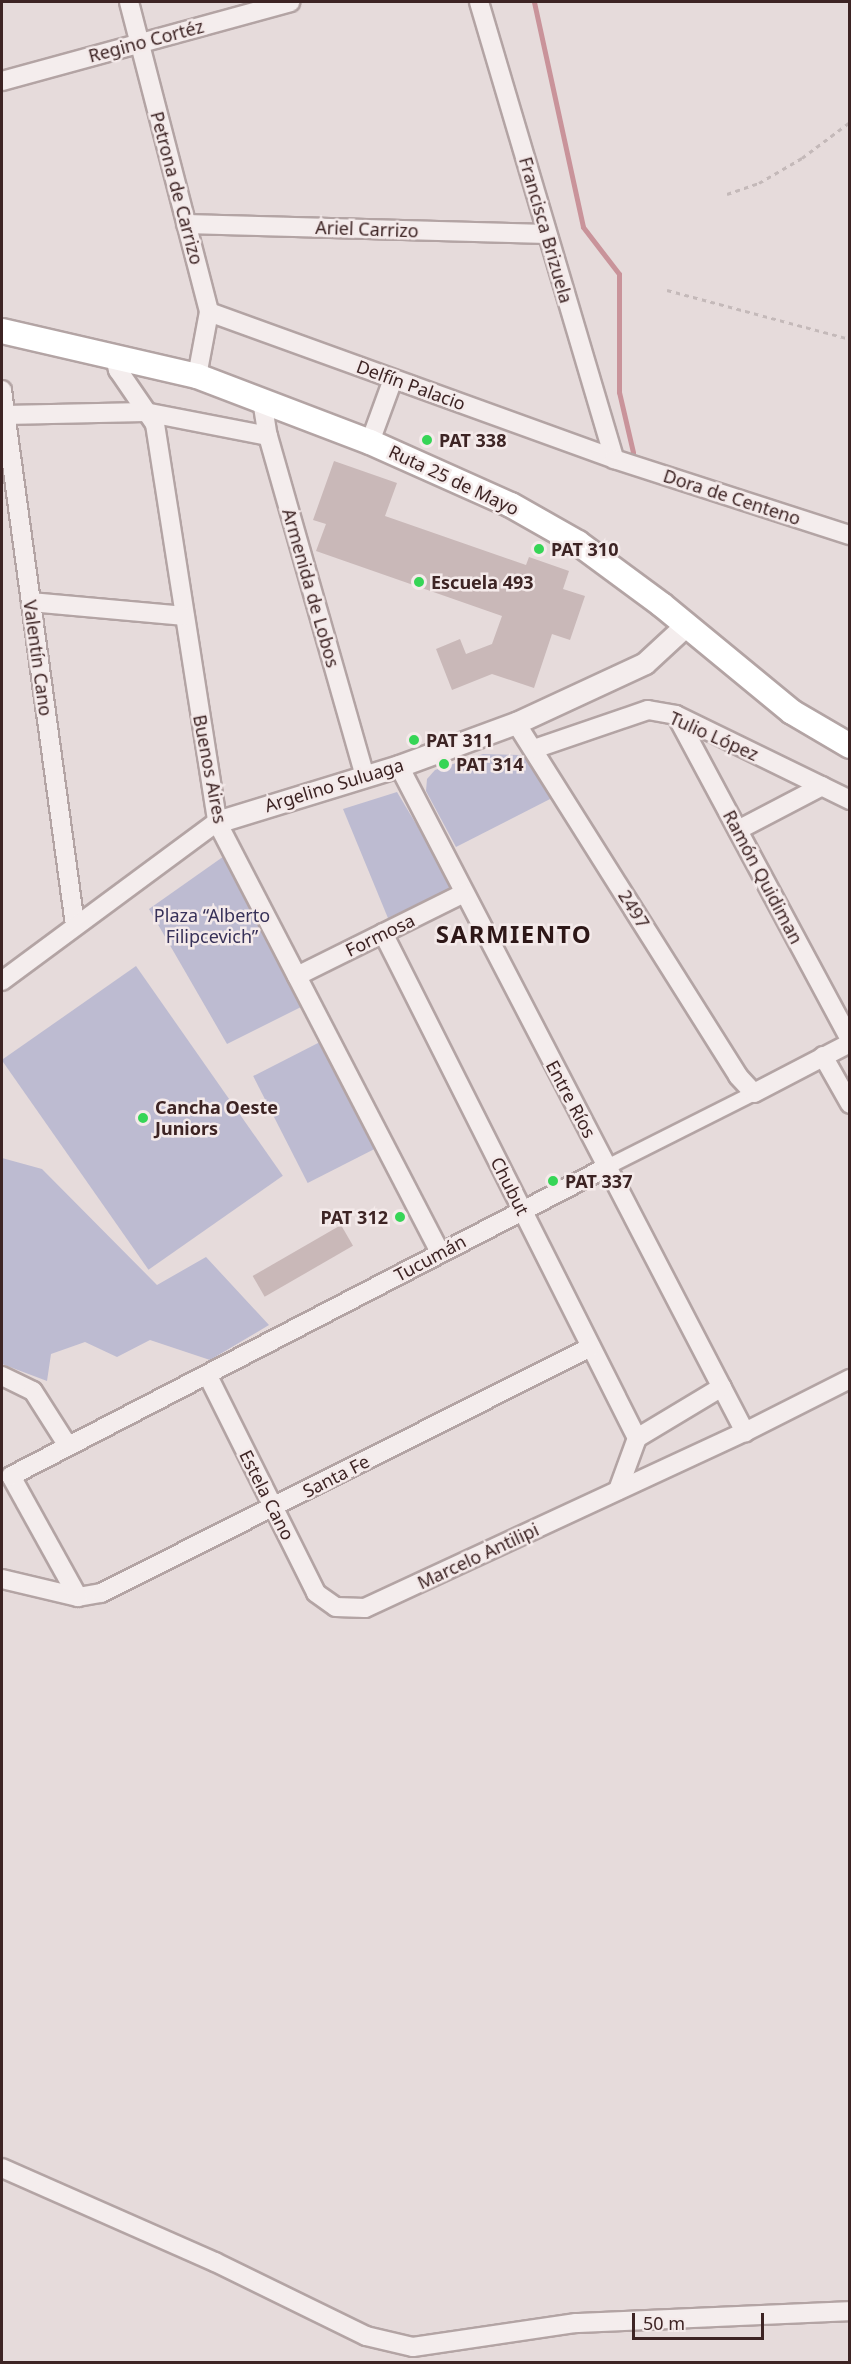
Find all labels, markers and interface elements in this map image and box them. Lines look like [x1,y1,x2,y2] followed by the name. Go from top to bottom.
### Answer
[86,15,206,67] street label: Regino Cortéz
[146,109,208,267] street label: Petrona de Carrizo
[515,154,577,306] street label: Francisca Brizuela
[315,216,419,242] street label: Ariel Carrizo
[354,355,468,415] street label: Delfín Palacio
[439,429,506,451] place label: PAT 338
[420,433,434,447] marker: PAT 338
[385,440,523,520] street label: Ruta 25 de Mayo
[661,465,803,529] street label: Dora de Centeno
[278,506,344,670] street label: Armenida de Lobos
[551,538,618,560] place label: PAT 310
[532,542,546,556] marker: PAT 310
[431,571,534,593] place label: Escuela 493
[412,575,426,589] marker: Escuela 493
[19,599,57,717] street label: Valentín Cano
[666,707,762,765] street label: Tulio López
[189,713,231,825] street label: Buenos Aires
[426,729,493,751] place label: PAT 311
[407,733,421,747] marker: PAT 311
[456,753,523,775] place label: PAT 314
[262,754,406,816] street label: Argelino Suluaga
[437,757,451,771] marker: PAT 314
[719,806,807,948] street label: Ramón Quidiman
[614,886,654,932] street label: 2497
[154,905,270,948] park label: Plaza “Alberto Filipcevich”
[342,909,418,961] street label: Formosa
[436,920,592,948] district label: SARMIENTO
[542,1056,600,1142] street label: Entre Ríos
[155,1097,278,1140] place label: Cancha Oeste Juniors
[136,1111,150,1125] marker: Cancha Oeste Juniors
[486,1153,534,1219] street label: Chubut
[565,1170,632,1192] place label: PAT 337
[546,1174,560,1188] marker: PAT 337
[321,1206,388,1228] place label: PAT 312
[393,1210,407,1224] marker: PAT 312
[390,1230,470,1286] street label: Tucumán
[235,1446,299,1544] street label: Estela Cano
[299,1450,373,1502] street label: Santa Fe
[414,1518,542,1594] street label: Marcelo Antilipi
[635,2301,767,2339] scale bar
[643,2311,685,2335] text: 50 m

